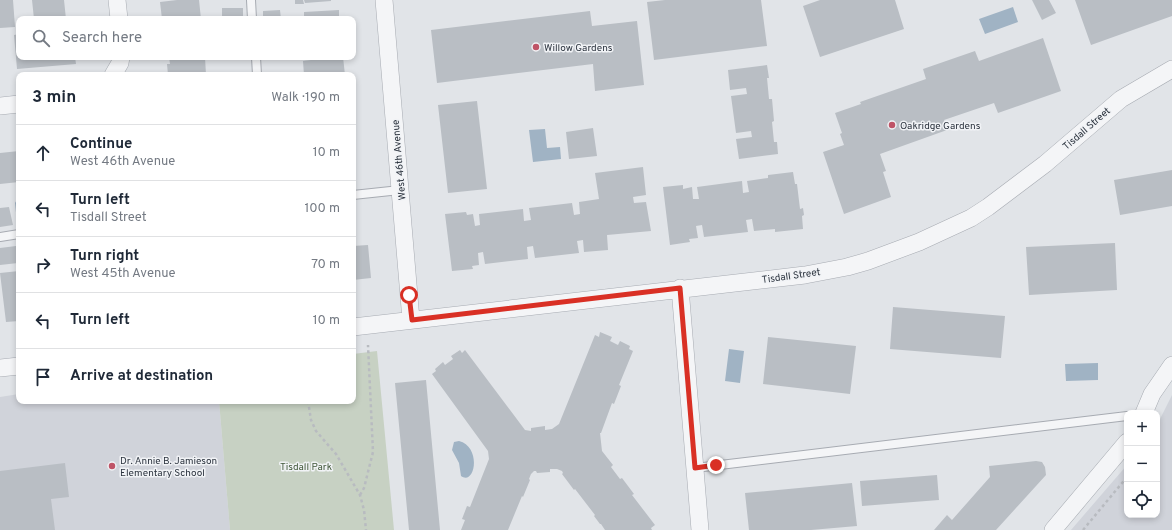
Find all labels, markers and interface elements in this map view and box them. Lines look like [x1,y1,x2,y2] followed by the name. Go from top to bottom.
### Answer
[16,16,356,60] search box
[30,27,52,49] icon: search
[62,29,142,48] text: Search here
[531,42,541,52] marker: Willow Gardens
[544,42,613,55] place label: Willow Gardens
[32,87,76,109] text: 3 min
[271,90,340,106] text: Walk · 190 m
[1060,105,1114,153] street label: Tisdall Street
[389,119,409,201] street label: West 46th Avenue
[887,120,897,130] marker: Oakridge Gardens
[900,120,981,133] place label: Oakridge Gardens
[70,135,132,154] text: Continue
[32,142,54,164] icon: ahead
[313,145,340,161] text: 10 m
[70,154,175,170] text: West 46th Avenue
[70,191,130,210] text: Turn left
[32,198,54,220] icon: left
[304,201,340,217] text: 100 m
[70,210,147,226] text: Tisdall Street
[70,247,139,266] text: Turn right
[32,254,54,276] icon: right
[311,257,340,273] text: 70 m
[70,266,176,282] text: West 45th Avenue
[761,266,822,287] street label: Tisdall Street
[400,286,418,304] route start
[32,310,54,332] icon: left
[70,311,130,330] text: Turn left
[313,313,340,329] text: 10 m
[32,366,54,388] icon: arrive
[70,367,213,386] text: Arrive at destination
[1124,410,1160,518] map controls
[1124,410,1160,446] button: +
[1124,446,1160,482] button: −
[120,455,217,480] place label: Dr. Annie B. Jamieson Elementary School
[707,456,725,474] route end
[107,461,117,471] marker: Dr. Annie B. Jamieson Elementary School
[280,461,332,474] park label: Tisdall Park
[1124,482,1160,518] button: locate

